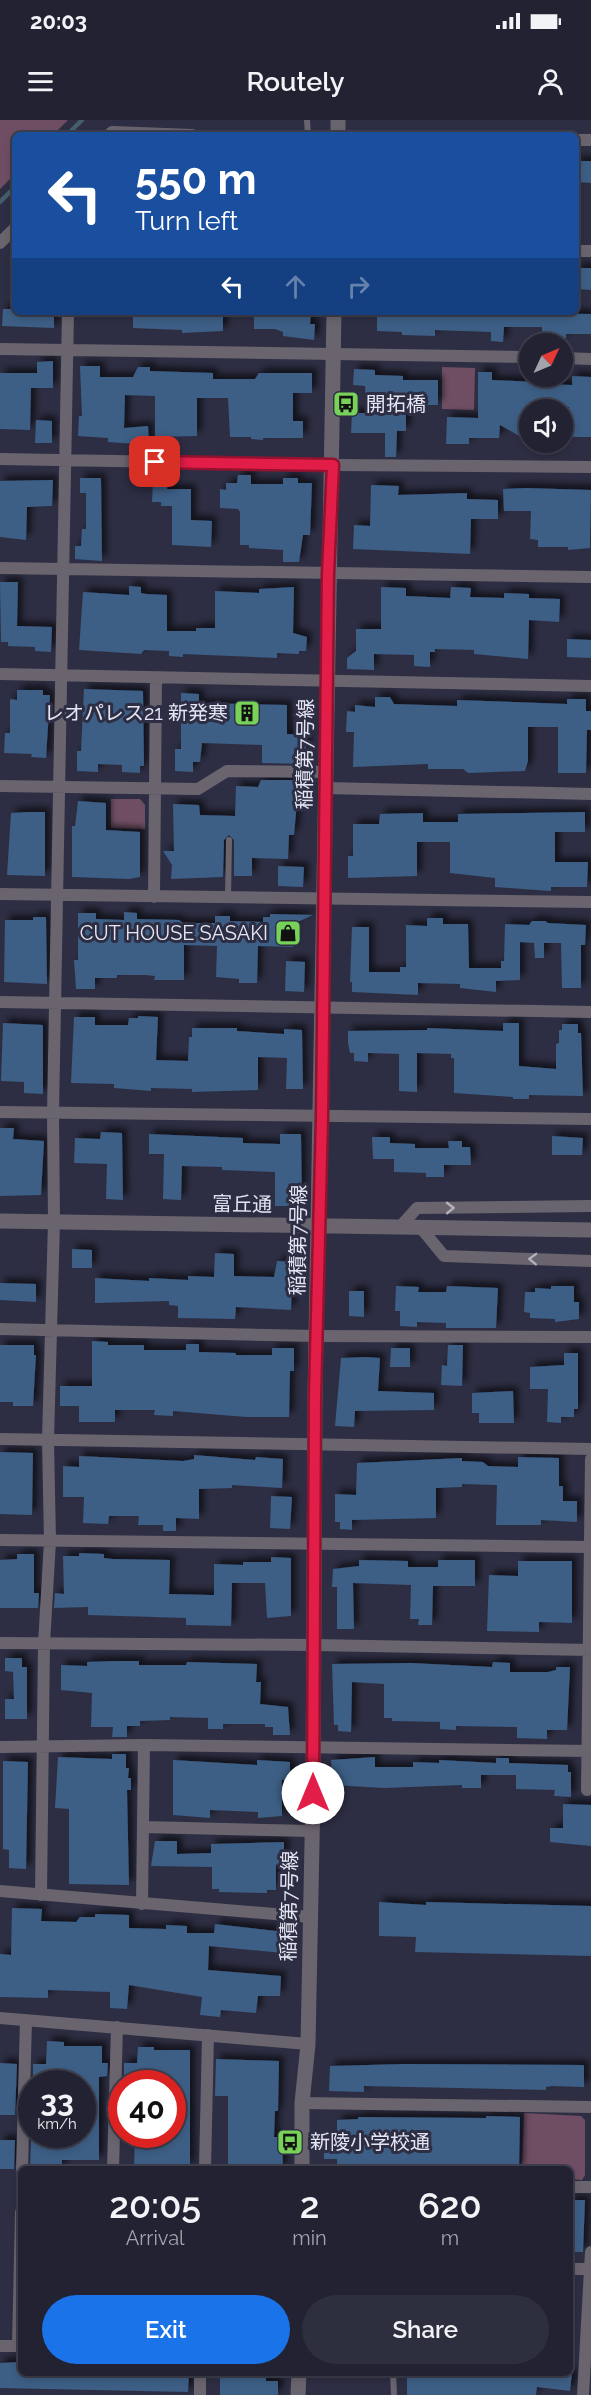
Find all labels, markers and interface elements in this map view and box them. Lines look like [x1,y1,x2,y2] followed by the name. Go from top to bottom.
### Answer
[30,8,87,34] text: 20:03
[24,65,57,98] icon: menu
[534,65,567,98] icon: person
[246,66,345,97] text: Routely
[135,155,257,204] text: 550 m
[36,156,114,234] icon: left
[135,205,238,236] text: Turn left
[216,270,249,303] icon: left
[279,270,312,303] icon: ahead
[342,270,375,303] icon: right
[519,333,573,387] north arrow
[519,333,573,453] map controls
[331,389,361,419] bus stop icon: 開拓橋
[366,392,426,416] place label: 開拓橋
[519,399,573,453] button: sound
[129,436,180,487] pin
[138,445,171,478] icon: arrive
[232,698,262,728] building icon: レオパレス21 新発寒
[292,698,318,810] street label: 稲積第7号線
[44,701,228,725] place label: レオパレス21 新発寒
[273,918,303,948] shop icon: CUT HOUSE SASAKI
[80,921,268,945] place label: CUT HOUSE SASAKI
[285,1184,311,1296] street label: 稲積第7号線
[212,1191,272,1217] street label: 富丘通
[445,1202,454,1214] one-way arrow
[528,1252,537,1265] one-way arrow
[281,1761,345,1825] position arrow
[276,1850,302,1962] street label: 稲積第7号線
[108,2070,186,2148] speed limit sign: 40
[40,2084,74,2119] text: 33
[37,2115,77,2133] text: km/h
[275,2127,305,2157] bus stop icon: 新陵小学校通
[310,2130,430,2154] place label: 新陵小学校通
[109,2184,201,2226] text: 20:05
[300,2184,319,2226] text: 2
[418,2184,482,2226] text: 620
[126,2226,185,2250] text: Arrival
[292,2226,327,2250] text: min
[441,2226,459,2250] text: m
[42,2295,290,2364] button: Exit
[302,2295,549,2364] button: Share

